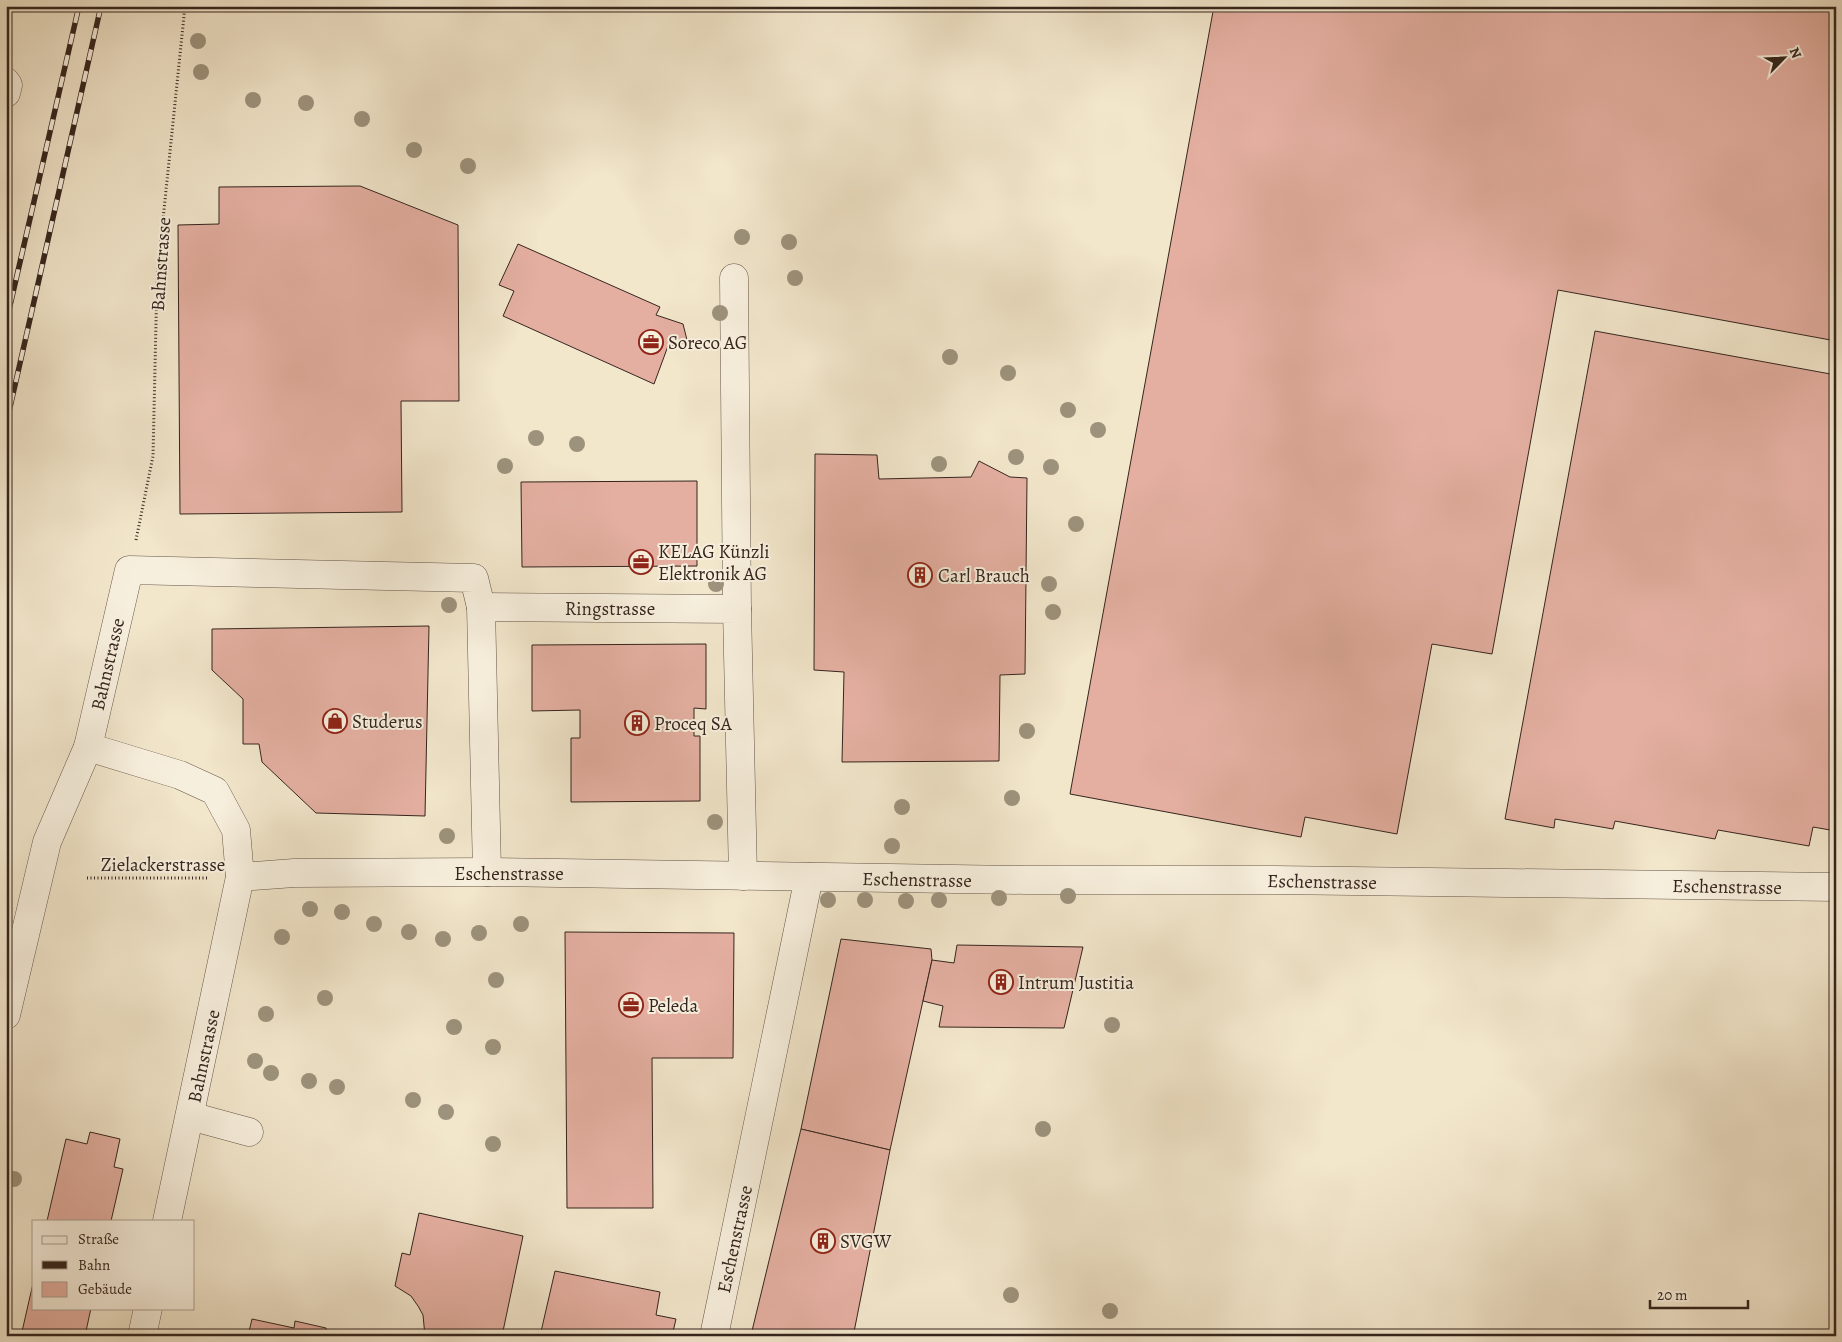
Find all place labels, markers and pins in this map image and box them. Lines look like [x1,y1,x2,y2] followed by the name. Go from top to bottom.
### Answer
[638,329,664,355] office icon: Soreco AG
[668,330,747,356] place label: Soreco AG
[658,539,770,587] place label: KELAG Künzli Elektronik AG
[628,549,654,575] office icon: KELAG Künzli Elektronik AG
[907,562,933,588] building icon: Carl Brauch
[938,563,1030,589] place label: Carl Brauch
[322,708,348,734] shop icon: Studerus
[352,709,423,735] place label: Studerus
[624,710,650,736] building icon: Proceq SA
[654,711,733,737] place label: Proceq SA
[988,969,1014,995] building icon: Intrum Justitia
[1018,970,1134,996] place label: Intrum Justitia
[618,992,644,1018] office icon: Peleda
[648,993,698,1019] place label: Peleda
[810,1228,836,1254] building icon: SVGW
[840,1229,892,1255] place label: SVGW

